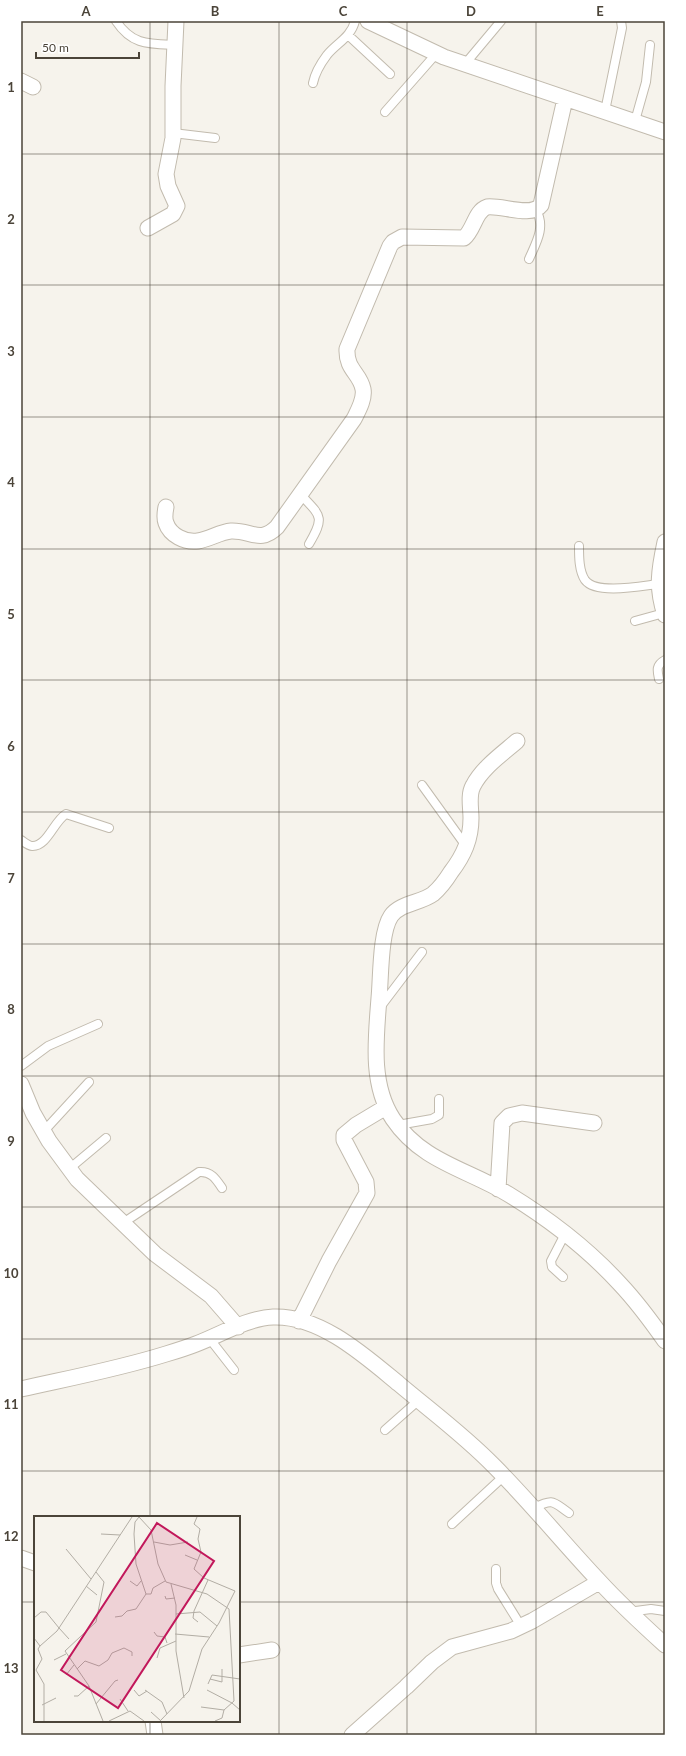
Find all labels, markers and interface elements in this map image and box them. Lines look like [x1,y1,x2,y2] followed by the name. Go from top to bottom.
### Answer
[80,3,91,19] text: A
[211,3,220,19] text: B
[339,3,348,19] text: C
[466,3,476,19] text: D
[596,3,604,19] text: E
[36,34,139,60] scale bar
[42,40,69,55] text: 50 m
[7,79,15,95] text: 1
[7,211,15,227] text: 2
[7,343,15,359] text: 3
[7,474,15,490] text: 4
[7,606,15,622] text: 5
[7,738,15,754] text: 6
[7,870,15,886] text: 7
[7,1001,15,1017] text: 8
[7,1133,15,1149] text: 9
[3,1265,19,1281] text: 10
[3,1396,19,1412] text: 11
[34,1516,240,1722] inset map
[3,1528,19,1544] text: 12
[3,1660,19,1676] text: 13

